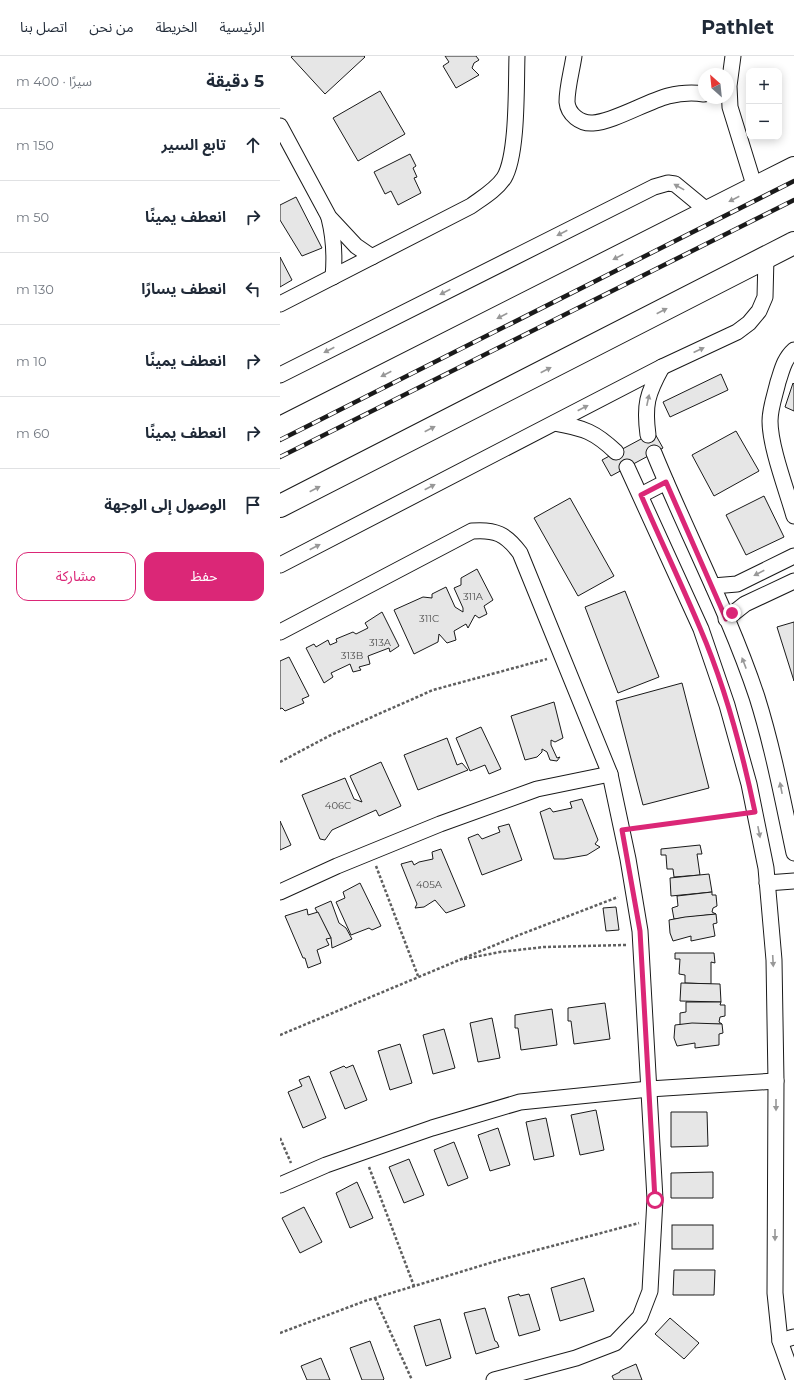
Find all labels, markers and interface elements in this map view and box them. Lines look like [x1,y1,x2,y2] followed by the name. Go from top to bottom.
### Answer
[701,16,774,39] text: Pathlet
[20,18,67,36] text: اتصل بنا
[89,18,134,36] text: من نحن
[156,18,197,36] text: الخريطة
[219,18,264,36] text: الرئيسية
[698,68,734,104] north arrow
[746,68,782,140] map controls
[746,68,782,104] button: +
[206,71,264,91] text: 5 دقيقة
[16,73,92,89] text: سيرًا · 400 m
[746,104,782,140] button: −
[242,134,264,156] icon: ahead
[162,135,226,154] text: تابع السير
[16,137,54,153] text: 150 m
[673,184,685,191] one-way arrow
[729,195,740,202] one-way arrow
[242,206,264,228] icon: right
[145,207,226,226] text: انعطف يمينًا
[16,209,49,225] text: 50 m
[556,230,567,236] one-way arrow
[613,254,624,260] one-way arrow
[242,278,264,300] icon: left
[141,279,226,298] text: انعطف يسارًا
[16,281,54,297] text: 130 m
[440,288,451,295] one-way arrow
[656,308,668,314] one-way arrow
[497,313,508,319] one-way arrow
[323,347,335,353] one-way arrow
[693,347,705,353] one-way arrow
[242,350,264,372] icon: right
[145,351,226,370] text: انعطف يمينًا
[16,353,47,369] text: 10 m
[540,367,552,373] one-way arrow
[381,371,392,378] one-way arrow
[645,394,651,406] one-way arrow
[577,405,589,411] one-way arrow
[242,422,264,444] icon: right
[145,423,226,442] text: انعطف يمينًا
[16,425,50,441] text: 60 m
[425,426,436,433] one-way arrow
[424,484,436,490] one-way arrow
[309,485,320,492] one-way arrow
[242,494,264,516] icon: arrive
[104,495,226,514] text: الوصول إلى الوجهة
[309,544,320,550] one-way arrow
[16,552,136,601] button: مشاركة
[144,552,264,601] button: حفظ
[753,570,765,577] one-way arrow
[463,590,484,603] house number: 311A
[723,604,741,622] route end
[419,612,439,625] house number: 311C
[369,636,392,649] house number: 313A
[341,649,363,662] house number: 313B
[740,657,746,669] one-way arrow
[778,781,784,794] one-way arrow
[325,799,351,812] house number: 406C
[756,826,762,838] one-way arrow
[416,878,443,891] house number: 405A
[770,955,777,967] one-way arrow
[773,1099,779,1112] one-way arrow
[646,1191,664,1209] route start
[772,1229,778,1242] one-way arrow

